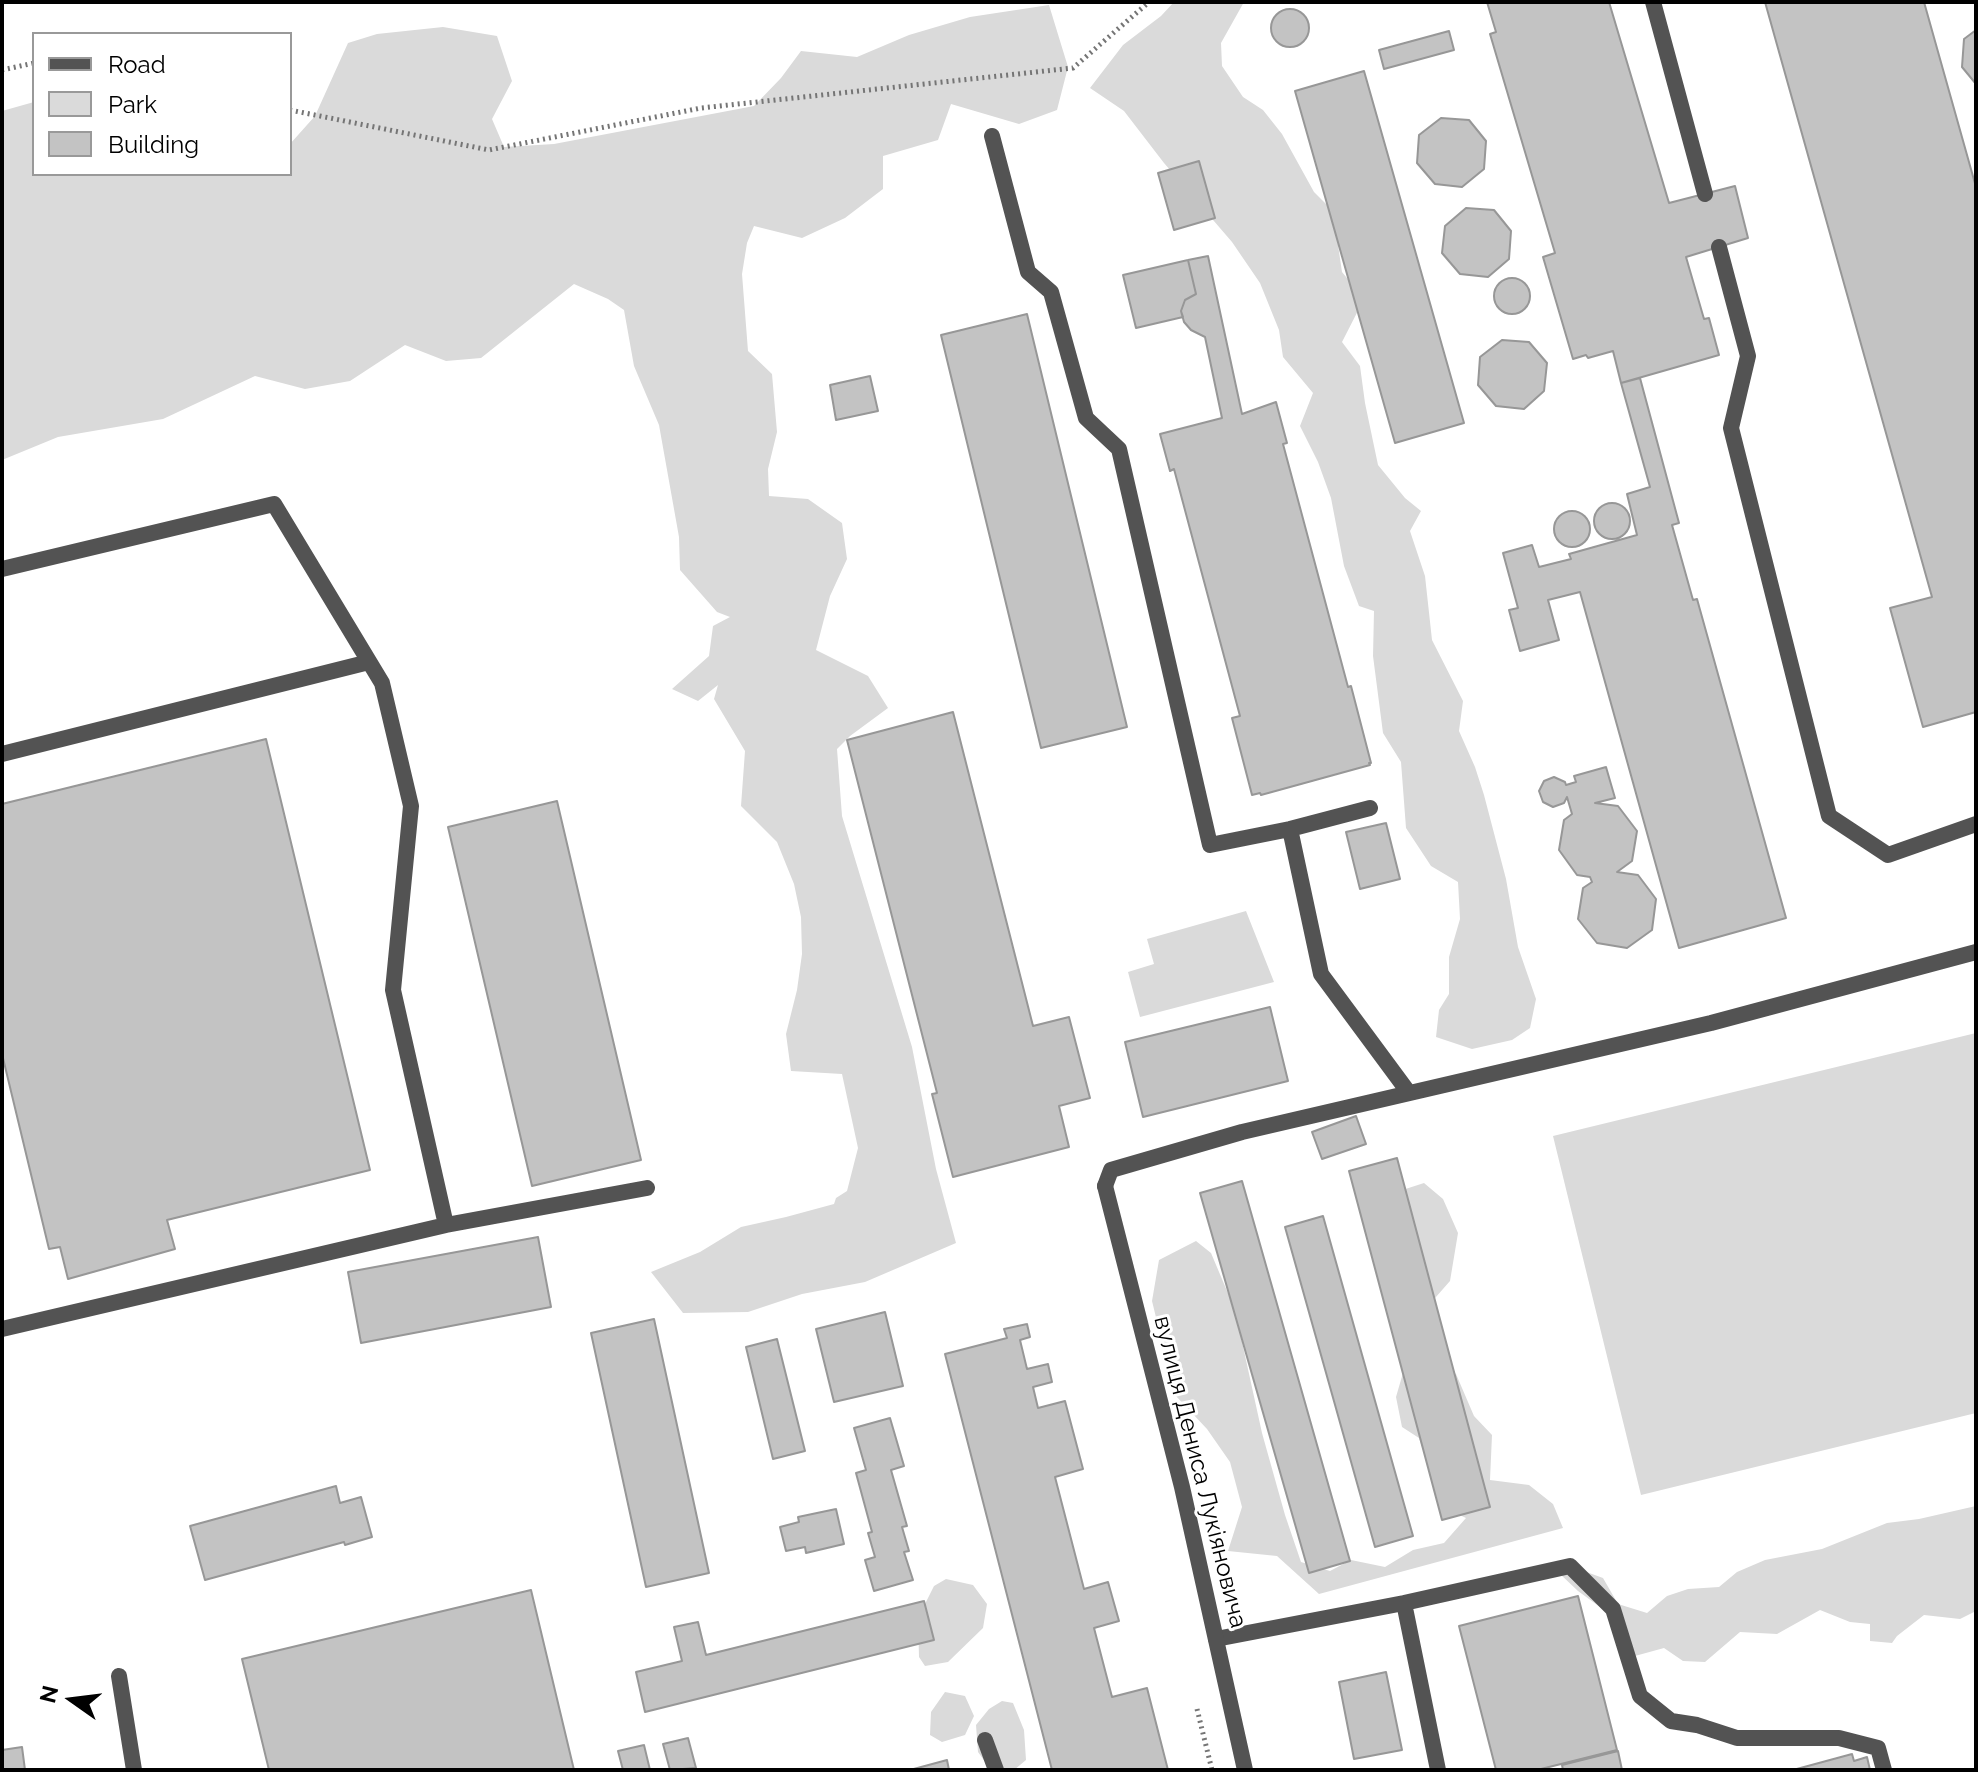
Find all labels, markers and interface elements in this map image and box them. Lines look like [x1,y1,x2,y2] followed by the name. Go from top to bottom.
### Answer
[32,32,292,176] legend
[108,50,166,79] text: Road
[108,90,157,119] text: Park
[108,130,199,159] text: Building
[1147,1313,1253,1631] street label: вулиця Дениса Лукіяновича
[32,1660,112,1740] north arrow
[34,1683,63,1705] text: N

